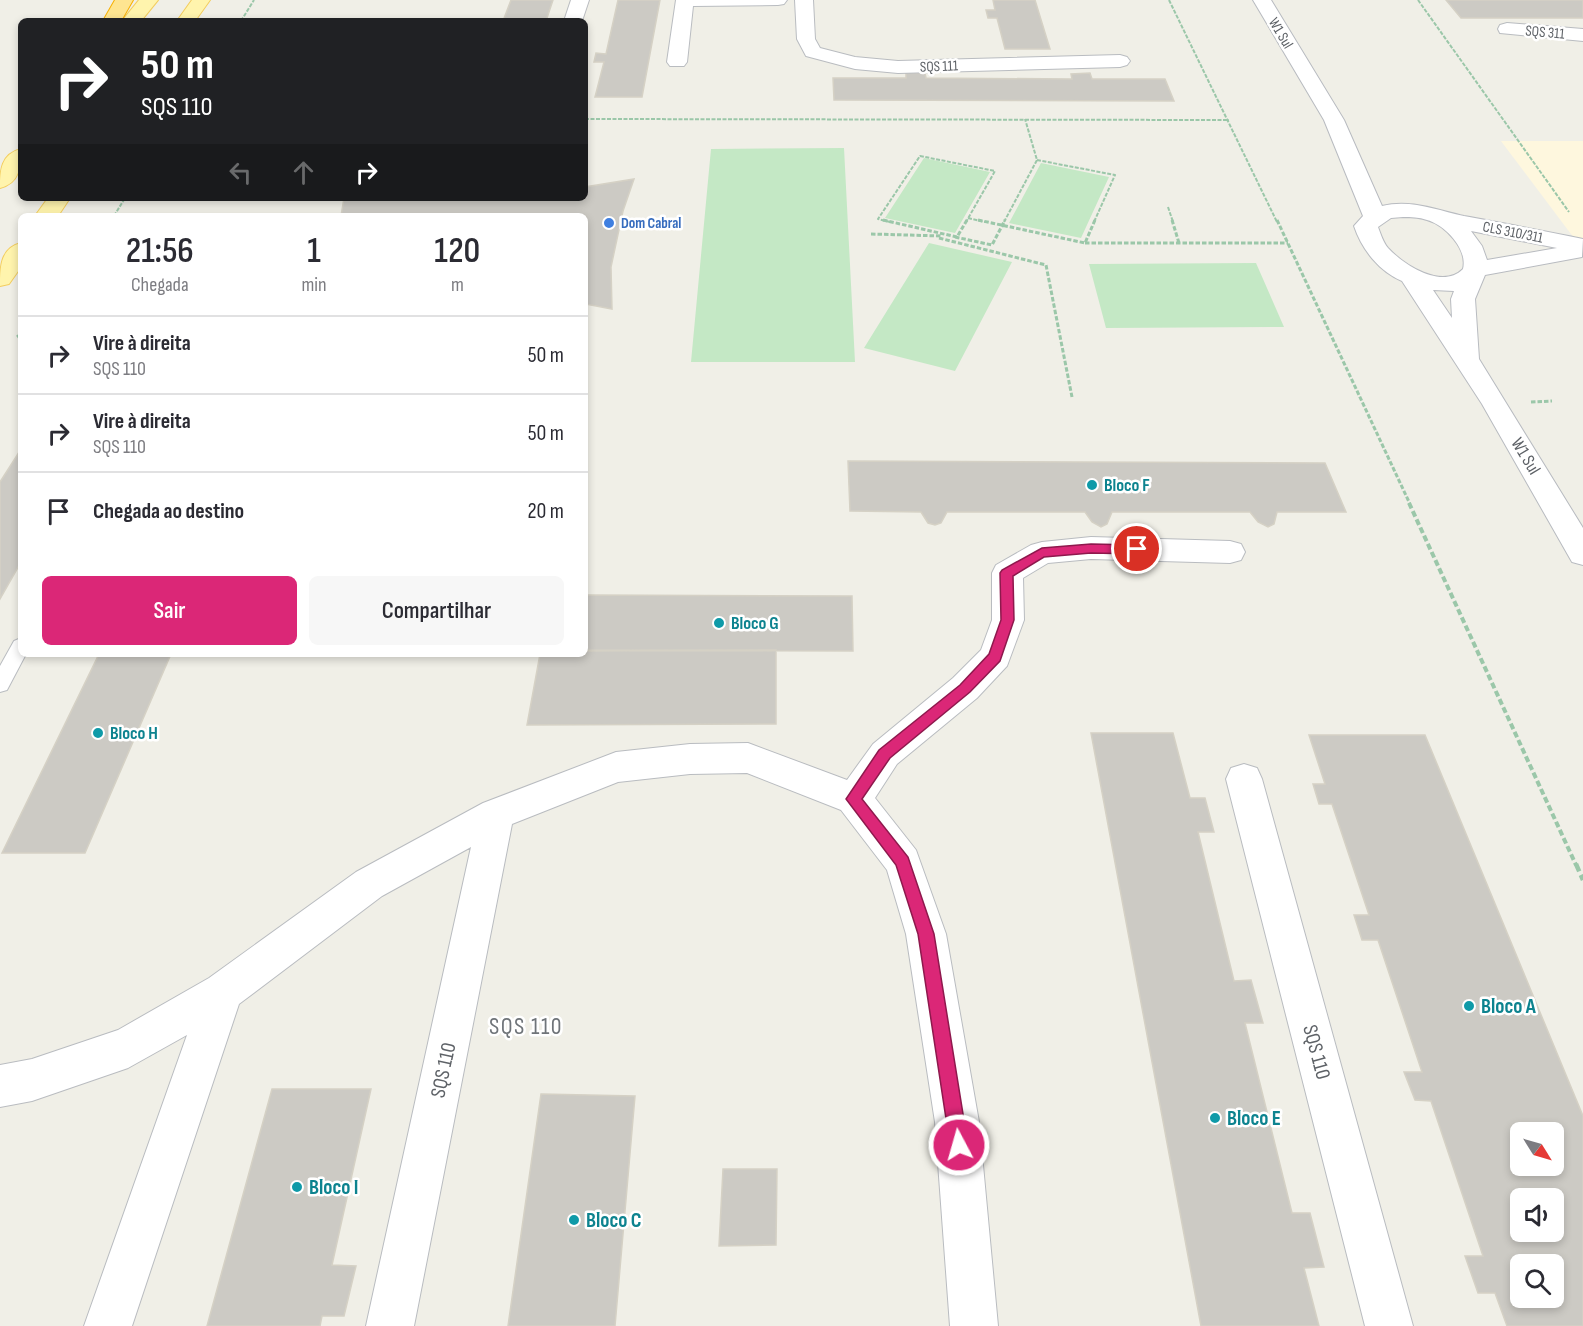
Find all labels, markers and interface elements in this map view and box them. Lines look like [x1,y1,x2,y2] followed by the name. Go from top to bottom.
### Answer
[1264,14,1297,52] street label: W1 Sul
[1525,21,1566,44] street label: SQS 311
[141,40,214,91] text: 50 m
[42,42,120,120] icon: right
[920,56,959,77] street label: SQS 111
[141,91,212,123] text: SQS 110
[224,156,257,189] icon: left
[287,156,320,189] icon: ahead
[350,156,383,189] icon: right
[621,214,681,233] place label: Dom Cabral
[602,216,616,230] marker: Dom Cabral
[1481,217,1545,248] street label: CLS 310/311
[126,230,194,273] text: 21:56
[307,230,321,273] text: 1
[434,230,480,273] text: 120
[131,273,189,297] text: Chegada
[302,273,327,297] text: min
[451,273,464,297] text: m
[93,330,191,357] text: Vire à direita
[42,339,75,372] icon: right
[528,342,564,369] text: 50 m
[93,357,146,381] text: SQS 110
[93,408,191,435] text: Vire à direita
[42,417,75,450] icon: right
[528,420,564,447] text: 50 m
[1506,434,1545,479] street label: W1 Sul
[93,435,146,459] text: SQS 110
[1104,475,1150,496] place label: Bloco F
[1085,478,1099,492] marker: Bloco F
[42,495,75,528] icon: arrive
[93,498,244,525] text: Chegada ao destino
[528,498,564,525] text: 20 m
[1111,523,1162,574] pin
[1120,532,1153,565] icon: arrive
[42,576,297,645] button: Sair
[309,576,564,645] button: Compartilhar
[731,613,779,634] place label: Bloco G
[712,616,726,630] marker: Bloco G
[110,723,158,744] place label: Bloco H
[91,726,105,740] marker: Bloco H
[1481,994,1537,1019] place label: Bloco A
[1462,999,1476,1013] marker: Bloco A
[489,1012,563,1041] district label: SQS 110
[1297,1022,1336,1082] street label: SQS 110
[425,1040,461,1100] street label: SQS 110
[1227,1106,1281,1131] place label: Bloco E
[1208,1111,1222,1125] marker: Bloco E
[927,1113,991,1177] position arrow
[1510,1122,1564,1176] north arrow
[1510,1122,1564,1308] map controls
[309,1175,358,1200] place label: Bloco I
[290,1180,304,1194] marker: Bloco I
[1510,1188,1564,1242] button: sound
[586,1208,642,1233] place label: Bloco C
[567,1213,581,1227] marker: Bloco C
[1510,1254,1564,1308] button: search

